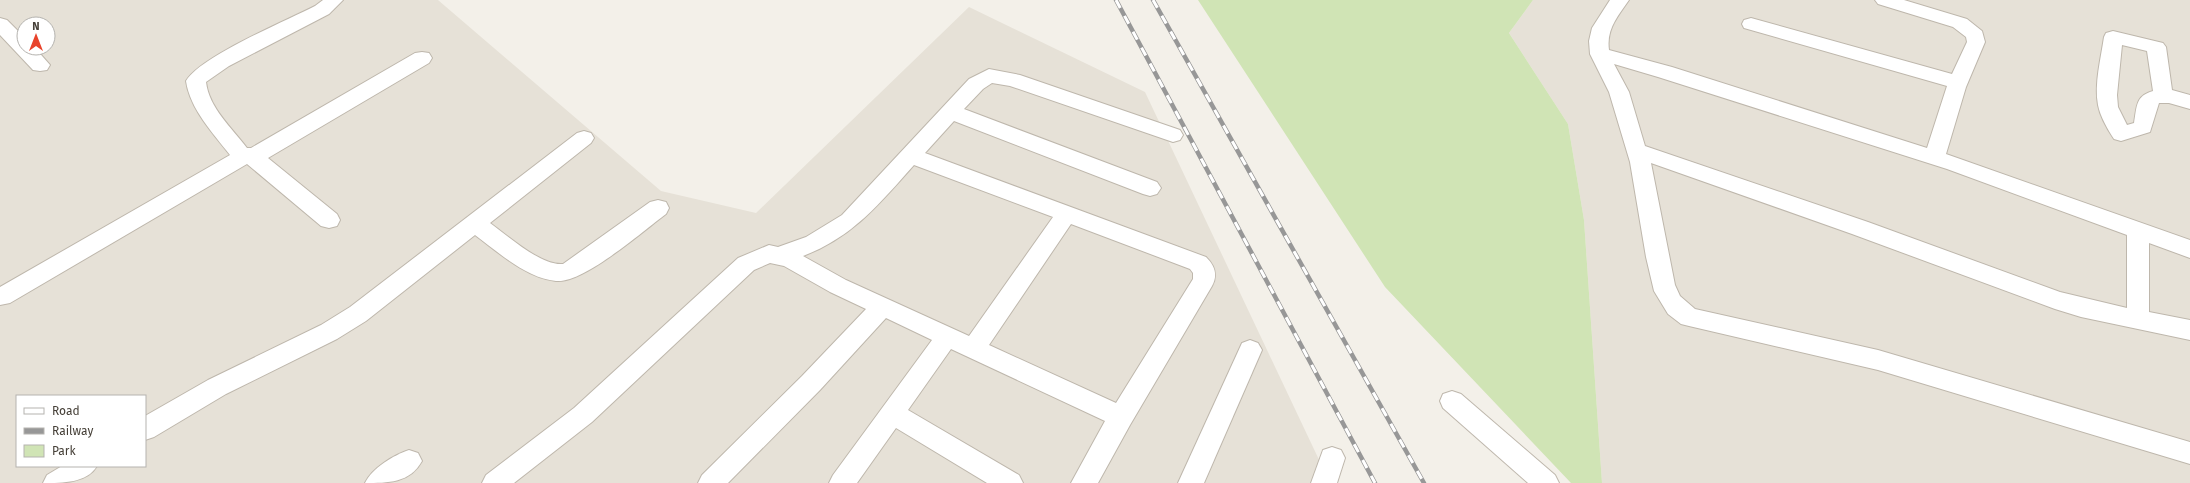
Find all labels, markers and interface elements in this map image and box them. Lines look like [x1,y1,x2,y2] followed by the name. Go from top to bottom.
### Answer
[16,16,56,56] north arrow
[32,20,40,33] text: N
[16,395,146,467] legend
[52,404,80,418] text: Road
[52,424,93,438] text: Railway
[52,444,76,458] text: Park

